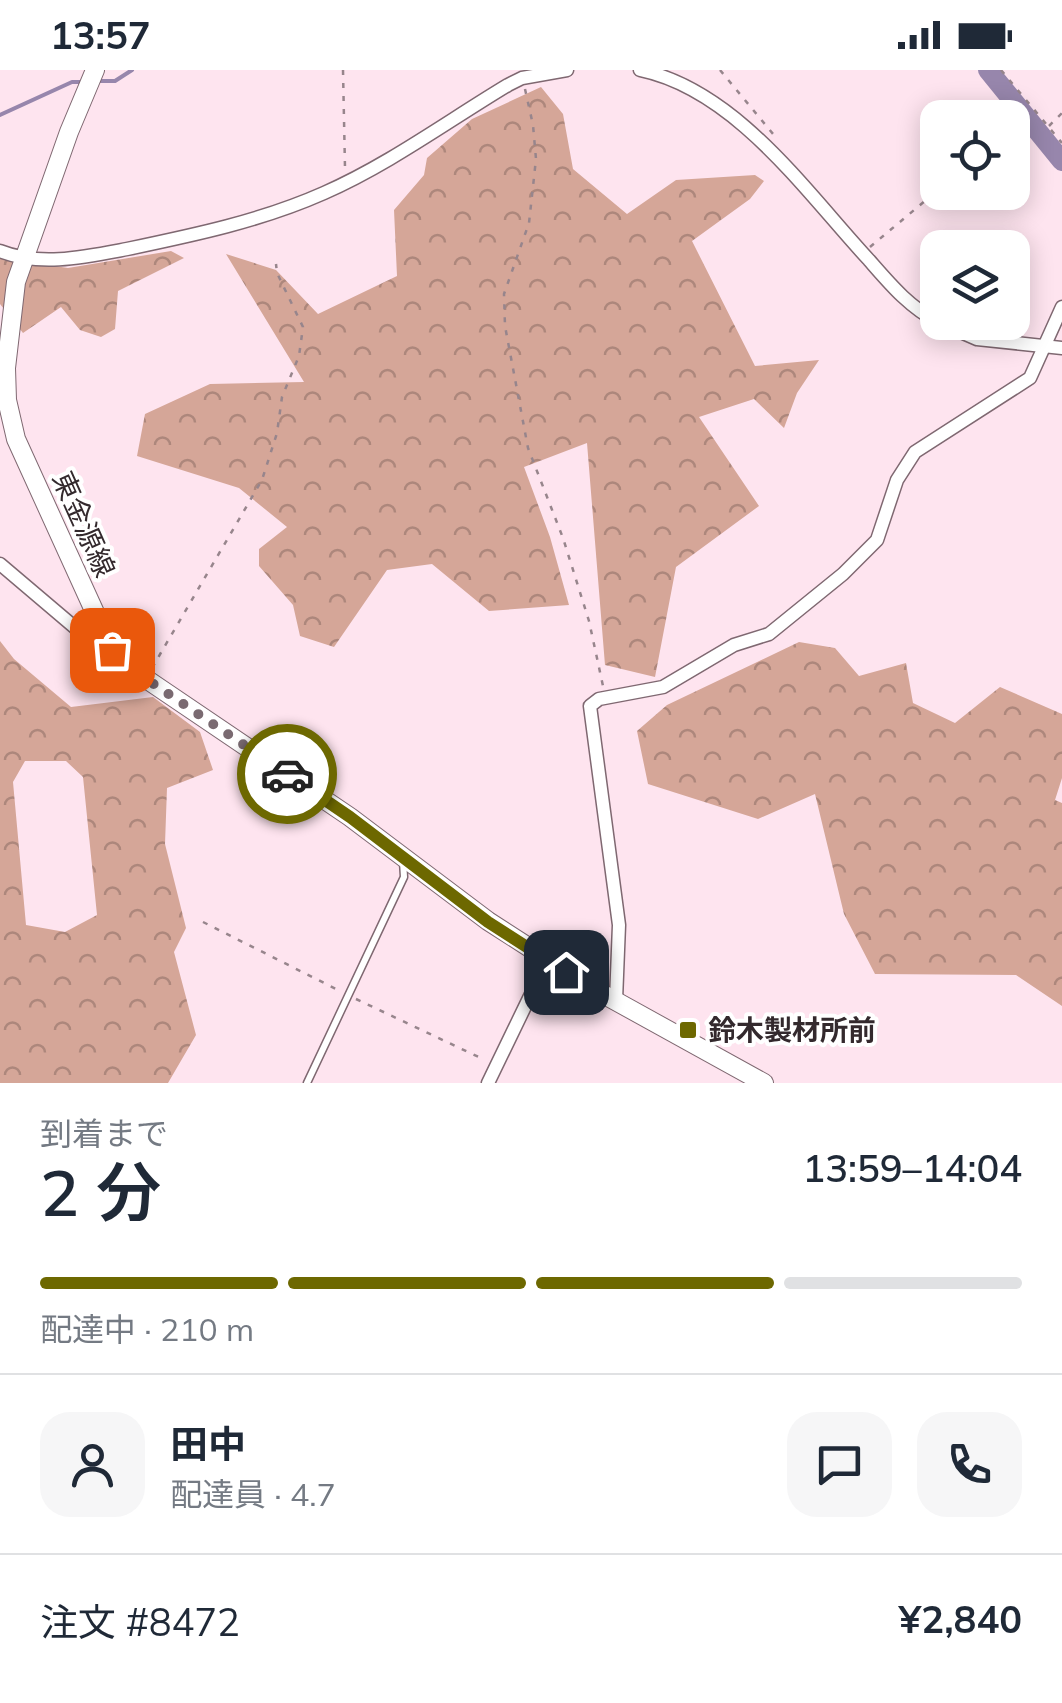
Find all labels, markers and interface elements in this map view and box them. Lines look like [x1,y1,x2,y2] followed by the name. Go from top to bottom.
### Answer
[50,11,151,59] text: 13:57
[920,100,1030,340] map controls
[920,100,1030,210] button: locate
[920,230,1030,340] button: layers
[46,466,123,582] street label: 東金源線
[70,608,155,693] pin
[85,623,140,678] icon: bag
[237,724,337,824] courier
[260,747,315,802] icon: car
[524,930,609,1015] pin
[539,945,594,1000] icon: home
[708,1012,876,1047] place label: 鈴木製材所前
[677,1019,699,1041] marker: 鈴木製材所前
[40,1113,168,1153] text: 到着まで
[802,1144,1022,1192] text: 13:59–14:04
[40,1151,161,1232] text: 2 分
[40,1309,254,1349] text: 配達中 · 210 m
[40,1412,145,1517] button: person
[787,1412,892,1517] button: chat
[917,1412,1022,1517] button: phone
[170,1420,246,1468] text: 田中
[170,1474,336,1514] text: 配達員 · 4.7
[899,1595,1022,1643] text: ¥2,840
[40,1598,240,1646] text: 注文 #8472

